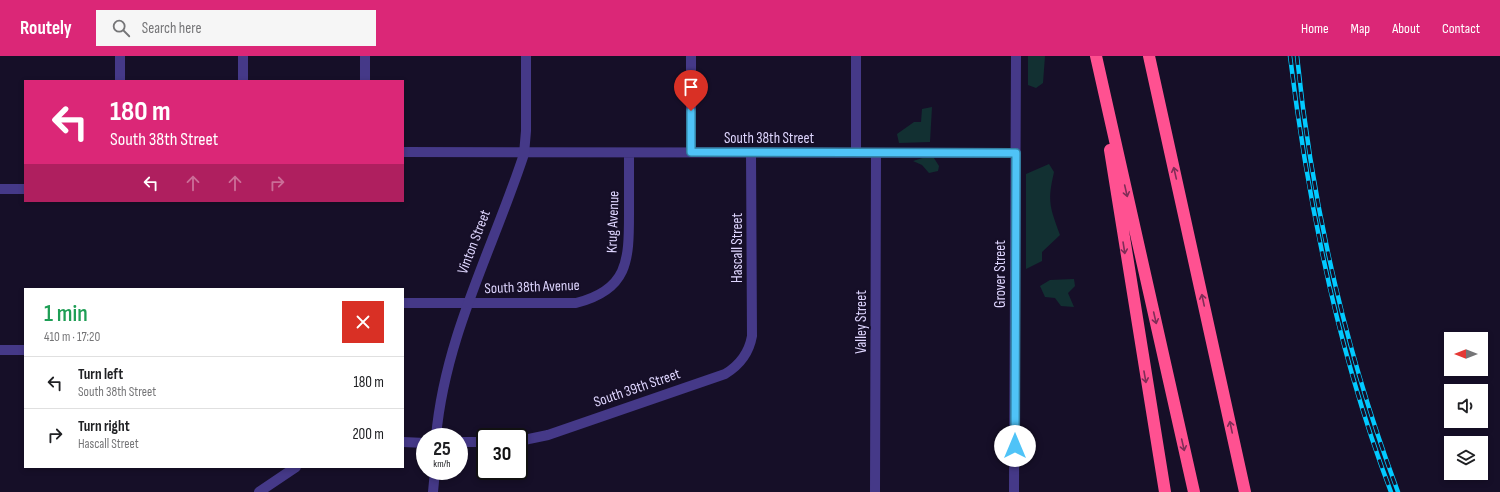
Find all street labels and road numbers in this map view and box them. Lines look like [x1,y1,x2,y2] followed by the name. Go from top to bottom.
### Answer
[724,129,815,148] street label: South 38th Street
[602,191,624,253] street label: Krug Avenue
[453,207,495,277] street label: Vinton Street
[728,213,747,283] street label: Hascall Street
[991,240,1010,308] street label: Grover Street
[484,276,580,298] street label: South 38th Avenue
[852,290,871,354] street label: Valley Street
[591,364,683,412] street label: South 39th Street

